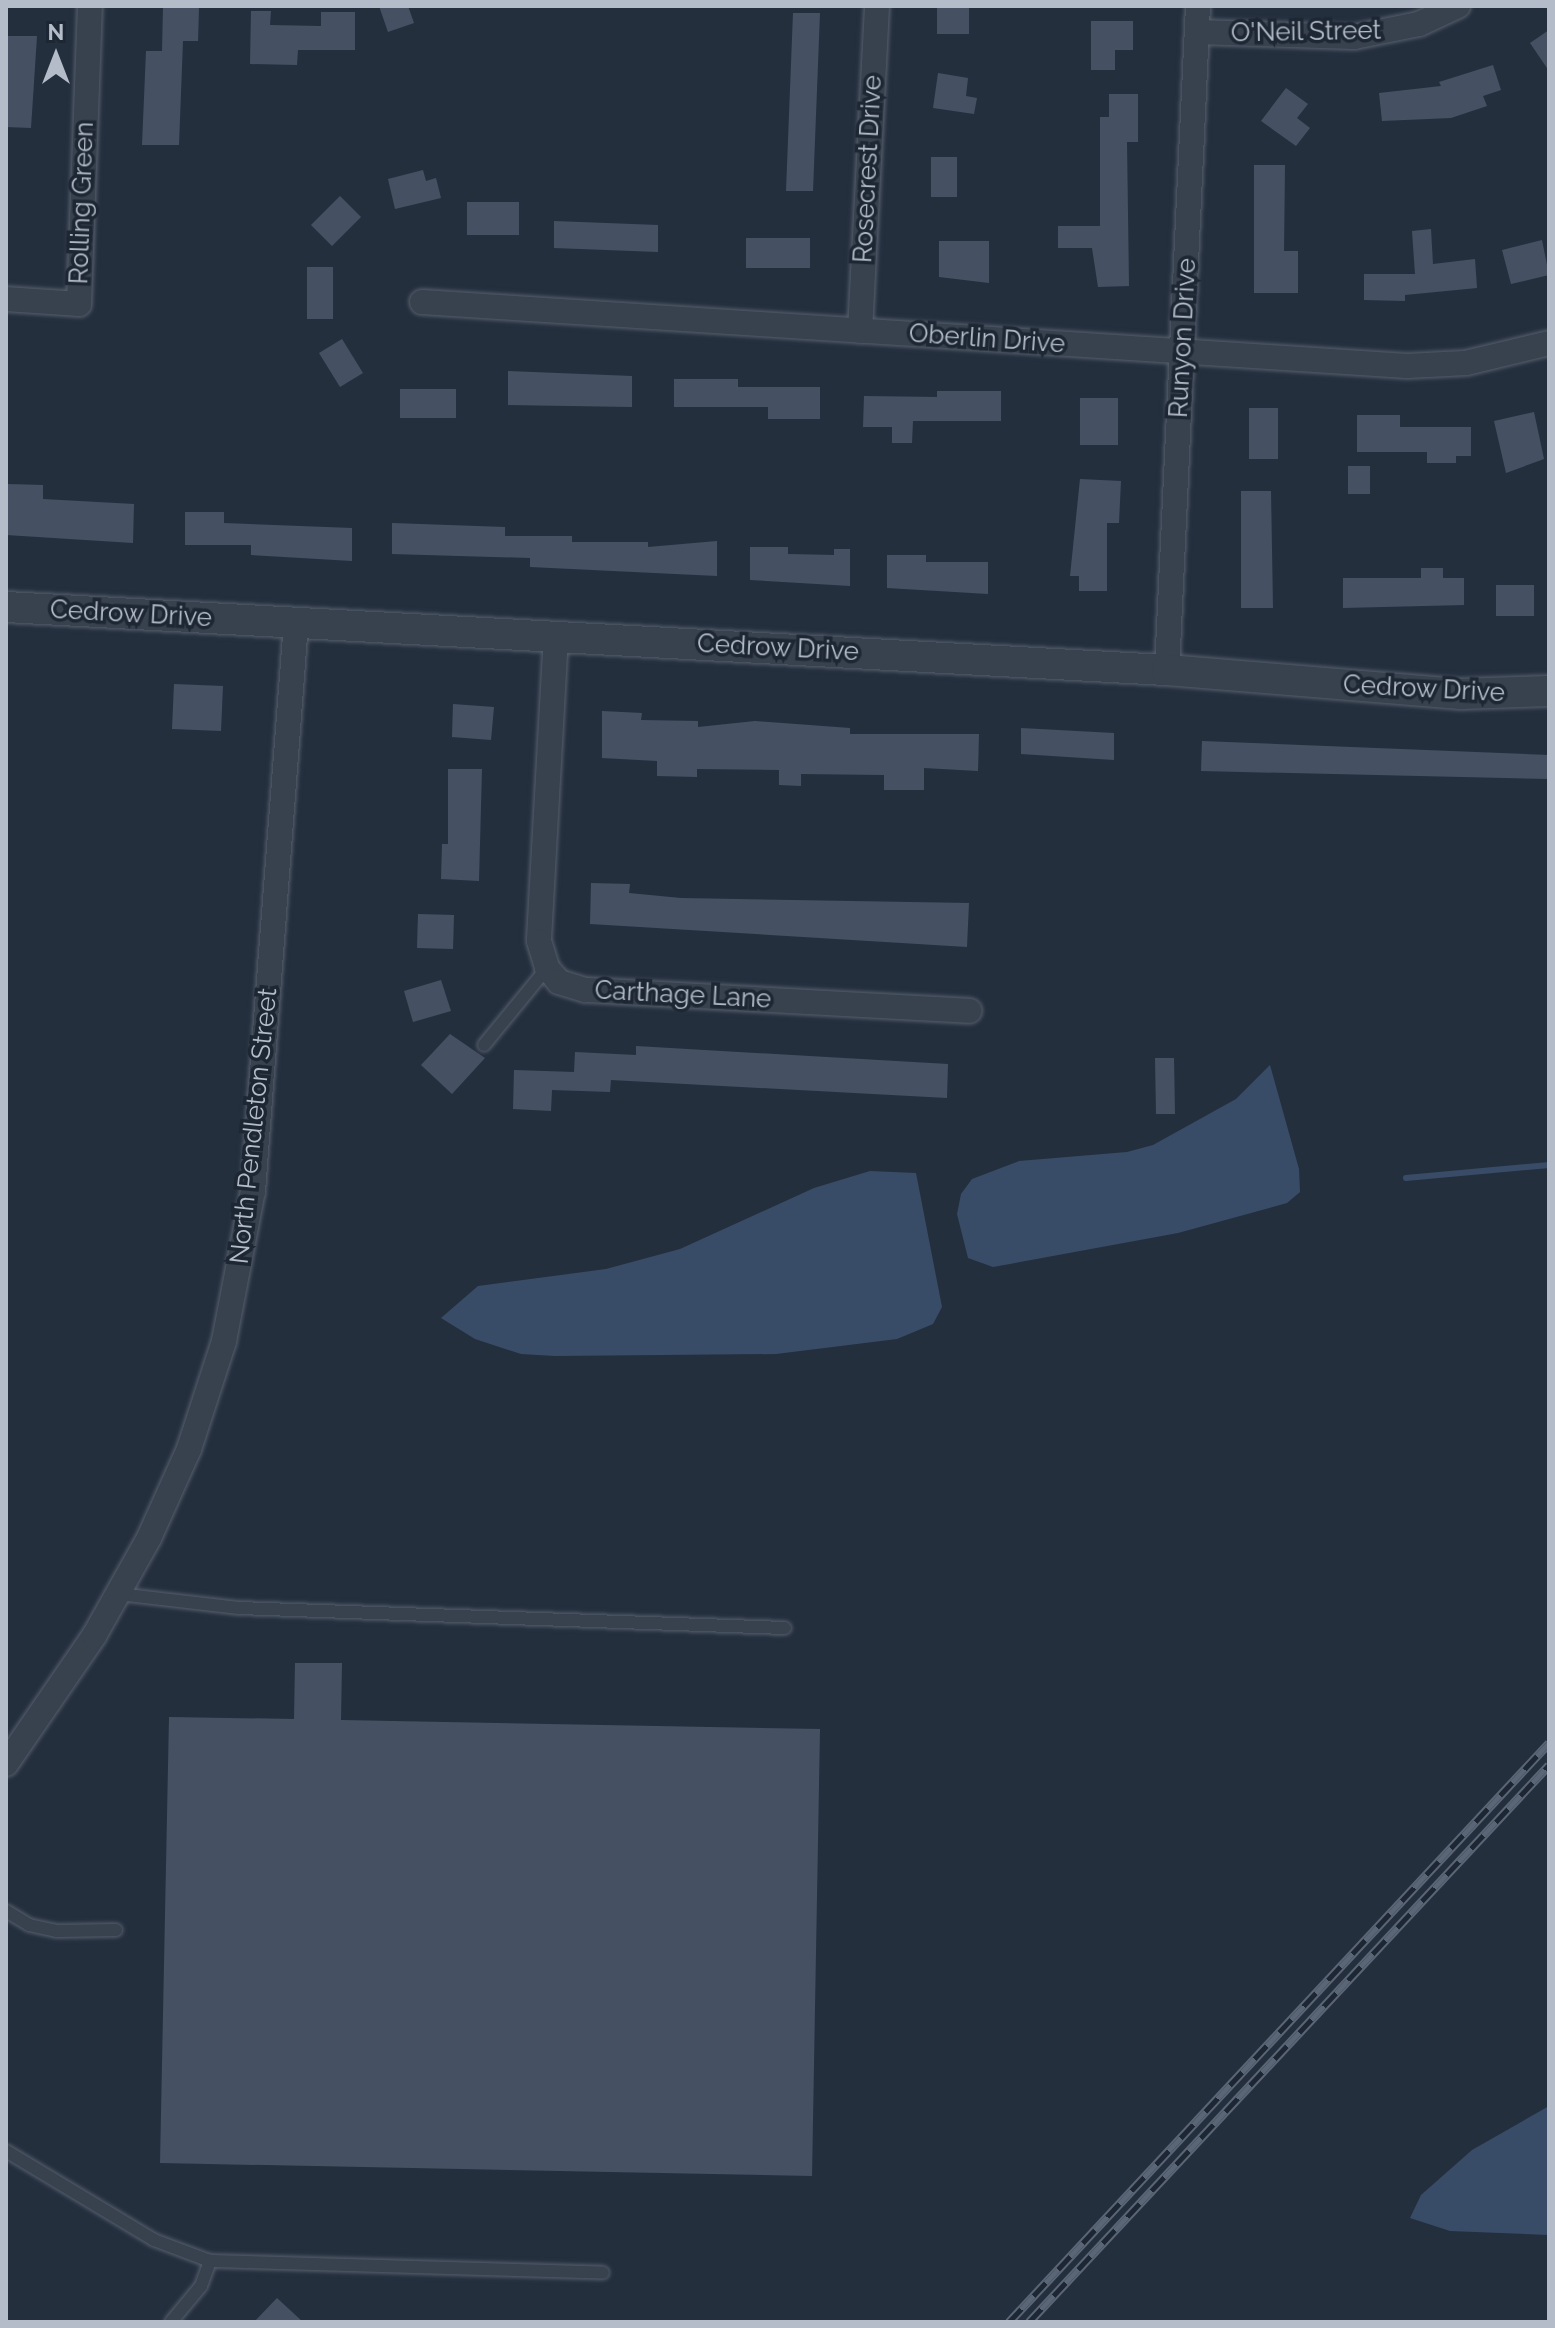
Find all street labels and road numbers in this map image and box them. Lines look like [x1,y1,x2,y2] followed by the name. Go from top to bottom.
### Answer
[1230,15,1382,49] street label: O'Neil Street
[848,74,888,264] street label: Rosecrest Drive
[64,121,100,285] street label: Rolling Green
[1163,257,1203,419] street label: Runyon Drive
[908,318,1066,360] street label: Oberlin Drive
[49,594,213,634] street label: Cedrow Drive
[696,628,860,668] street label: Cedrow Drive
[1342,669,1506,709] street label: Cedrow Drive
[594,975,772,1015] street label: Carthage Lane
[224,986,284,1266] street label: North Pendleton Street

